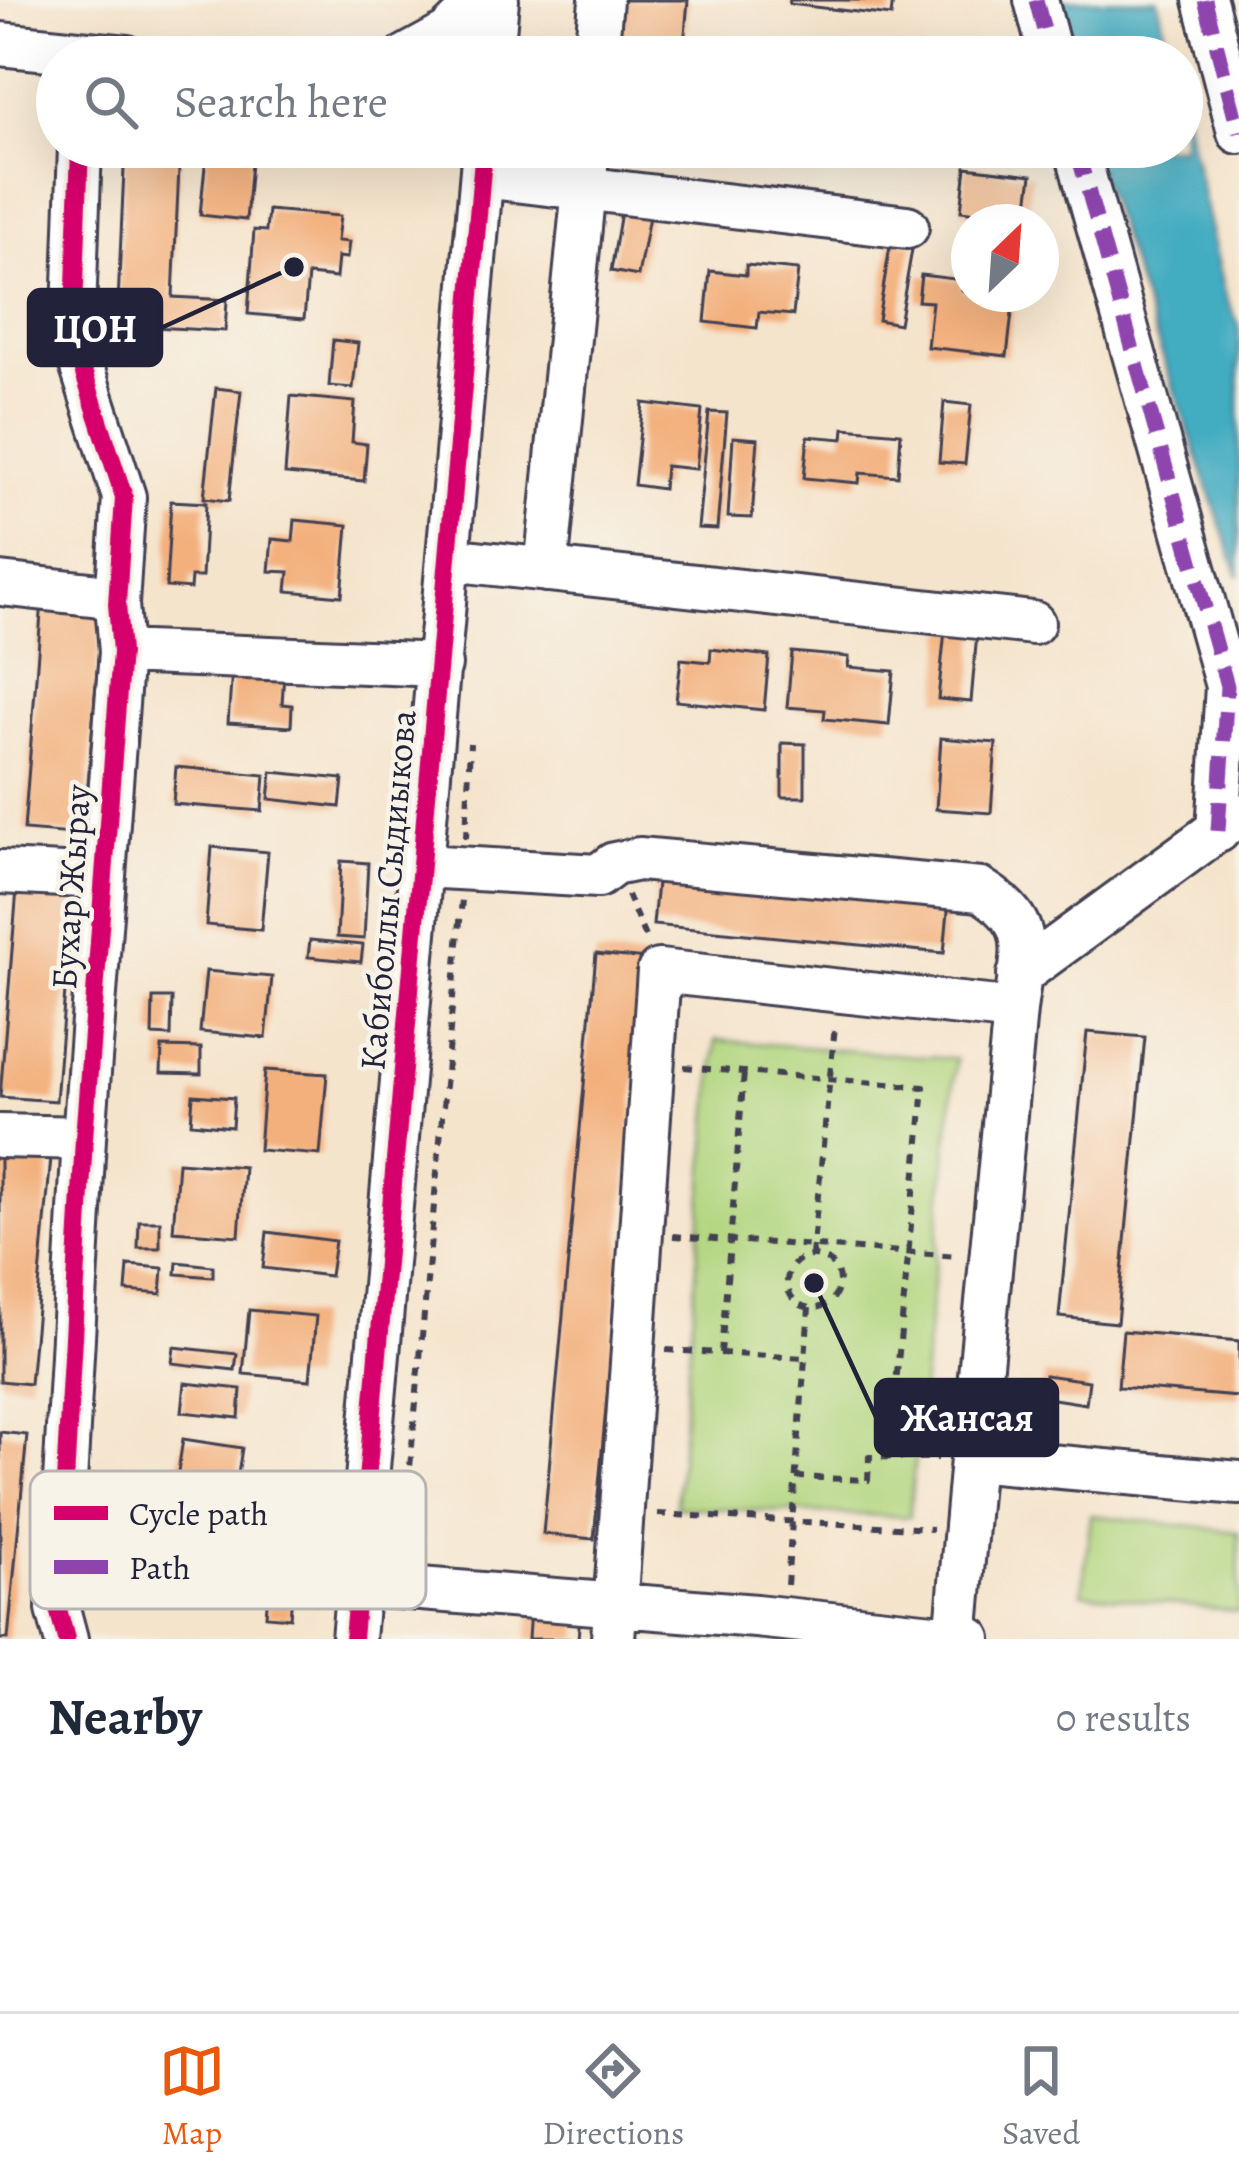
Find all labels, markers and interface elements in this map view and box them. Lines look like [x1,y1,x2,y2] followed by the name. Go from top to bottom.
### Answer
[36,36,1203,168] search box
[78,69,144,135] icon: search
[174,71,388,133] text: Search here
[951,204,1059,312] north arrow
[29,290,161,365] callout: ЦОН
[53,302,137,355] text: ЦОН
[347,707,428,1072] street label: Кабиболлы Сыдиыкова
[39,782,102,991] street label: Бухар Жырау
[876,1380,1057,1455] callout: Жансая
[900,1391,1034,1444] text: Жансая
[30,1471,426,1609] legend
[129,1491,268,1536] text: Cycle path
[129,1545,190,1590] text: Path
[48,1682,202,1752] text: Nearby
[1056,1691,1191,1744] text: 0 results
[159,2038,225,2155] tab: Map
[543,2038,684,2155] tab: Directions
[1002,2038,1080,2155] tab: Saved

